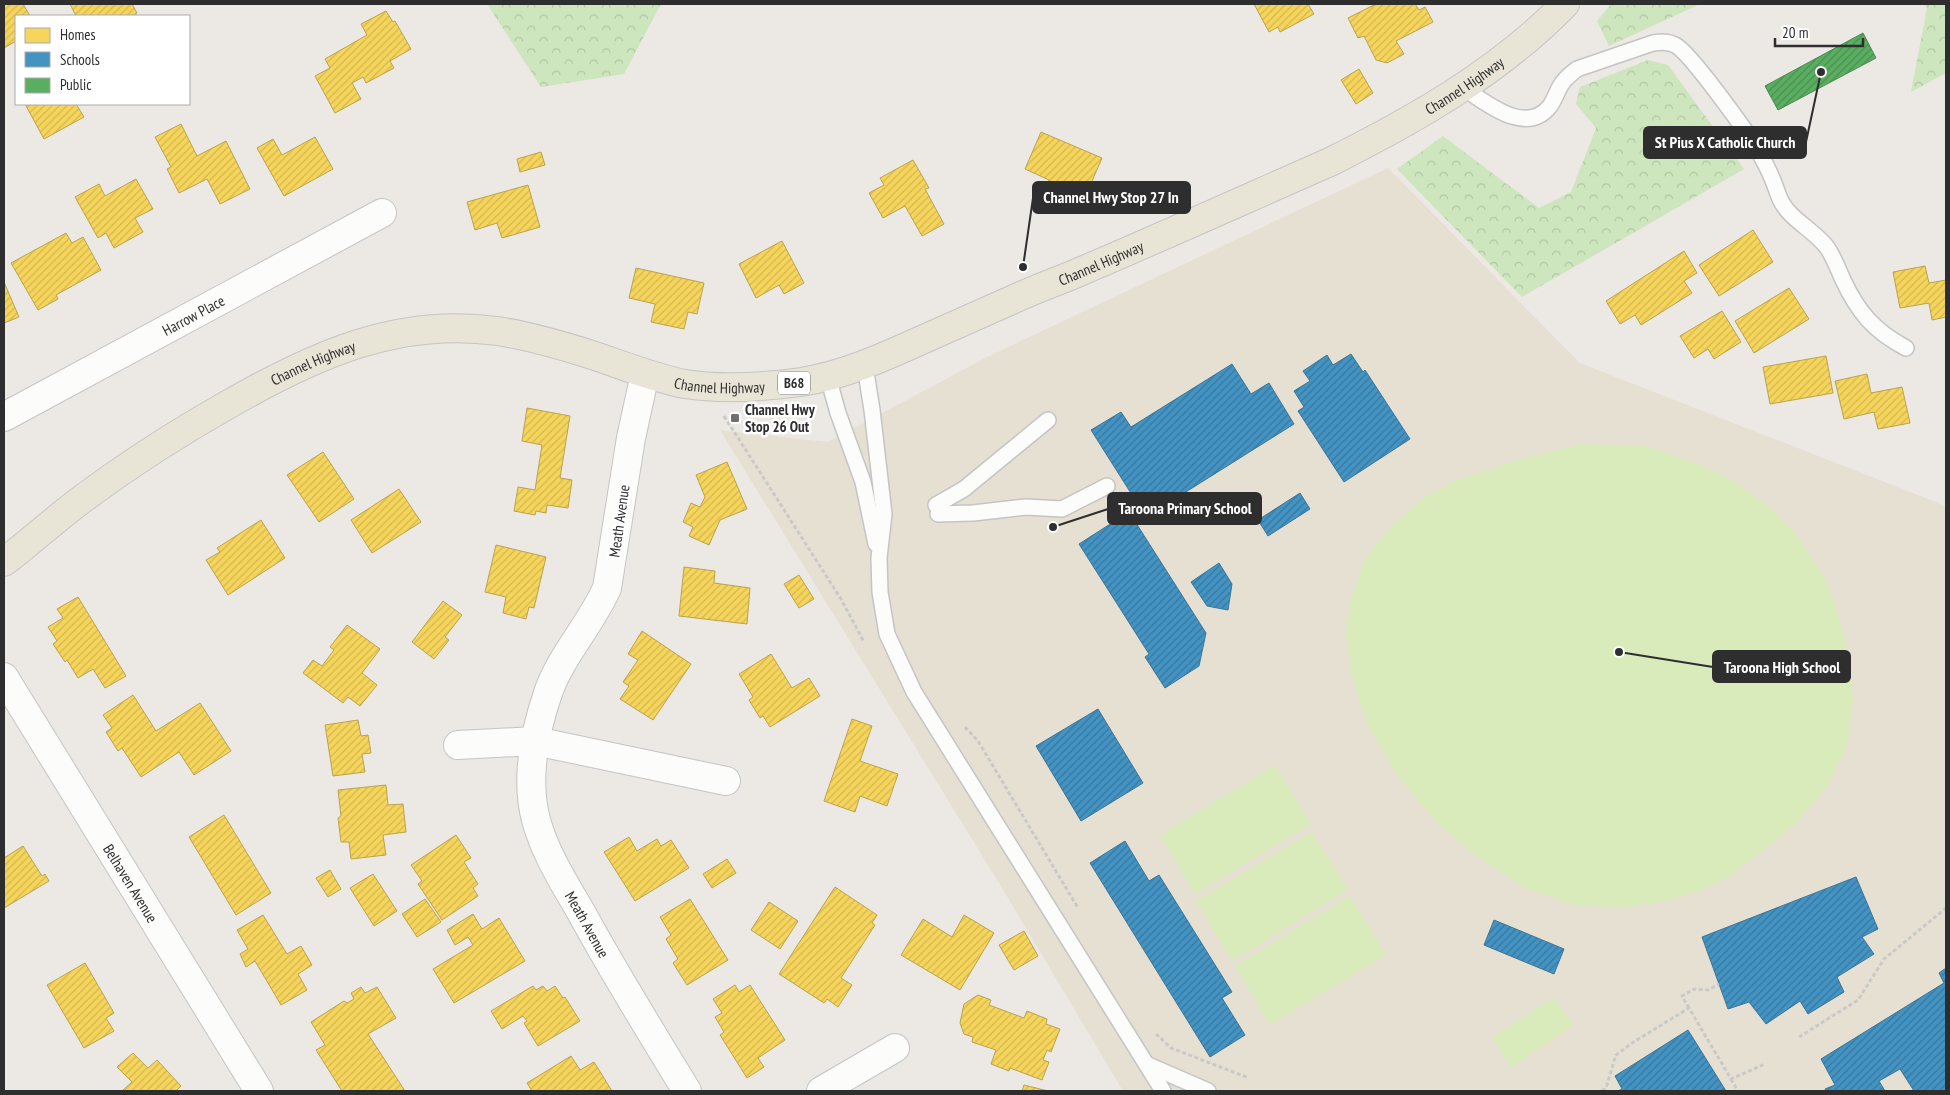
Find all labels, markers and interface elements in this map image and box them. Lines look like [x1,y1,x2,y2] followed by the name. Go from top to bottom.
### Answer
[15,15,190,105] legend
[1775,15,1862,47] scale bar
[1782,23,1808,42] text: 20 m
[60,25,96,44] text: Homes
[60,50,100,69] text: Schools
[1421,52,1508,118] street label: Channel Highway
[60,75,92,94] text: Public
[1644,127,1806,158] callout: St Pius X Catholic Church
[1655,132,1795,152] text: St Pius X Catholic Church
[1033,182,1190,213] callout: Channel Hwy Stop 27 In
[1043,187,1179,207] text: Channel Hwy Stop 27 In
[1056,236,1146,289] street label: Channel Highway
[159,290,228,339] street label: Harrow Place
[267,336,358,389] street label: Channel Highway
[778,372,810,394] road number: B68
[673,373,766,397] street label: Channel Highway
[745,400,816,436] place label: Channel Hwy Stop 26 Out
[729,412,741,424] marker: Channel Hwy Stop 26 Out
[604,483,634,559] street label: Meath Avenue
[1108,493,1261,524] callout: Taroona Primary School
[1118,498,1252,518] text: Taroona Primary School
[1713,651,1850,682] callout: Taroona High School
[1724,657,1840,677] text: Taroona High School
[100,840,162,926] street label: Belhaven Avenue
[561,888,614,961] street label: Meath Avenue

